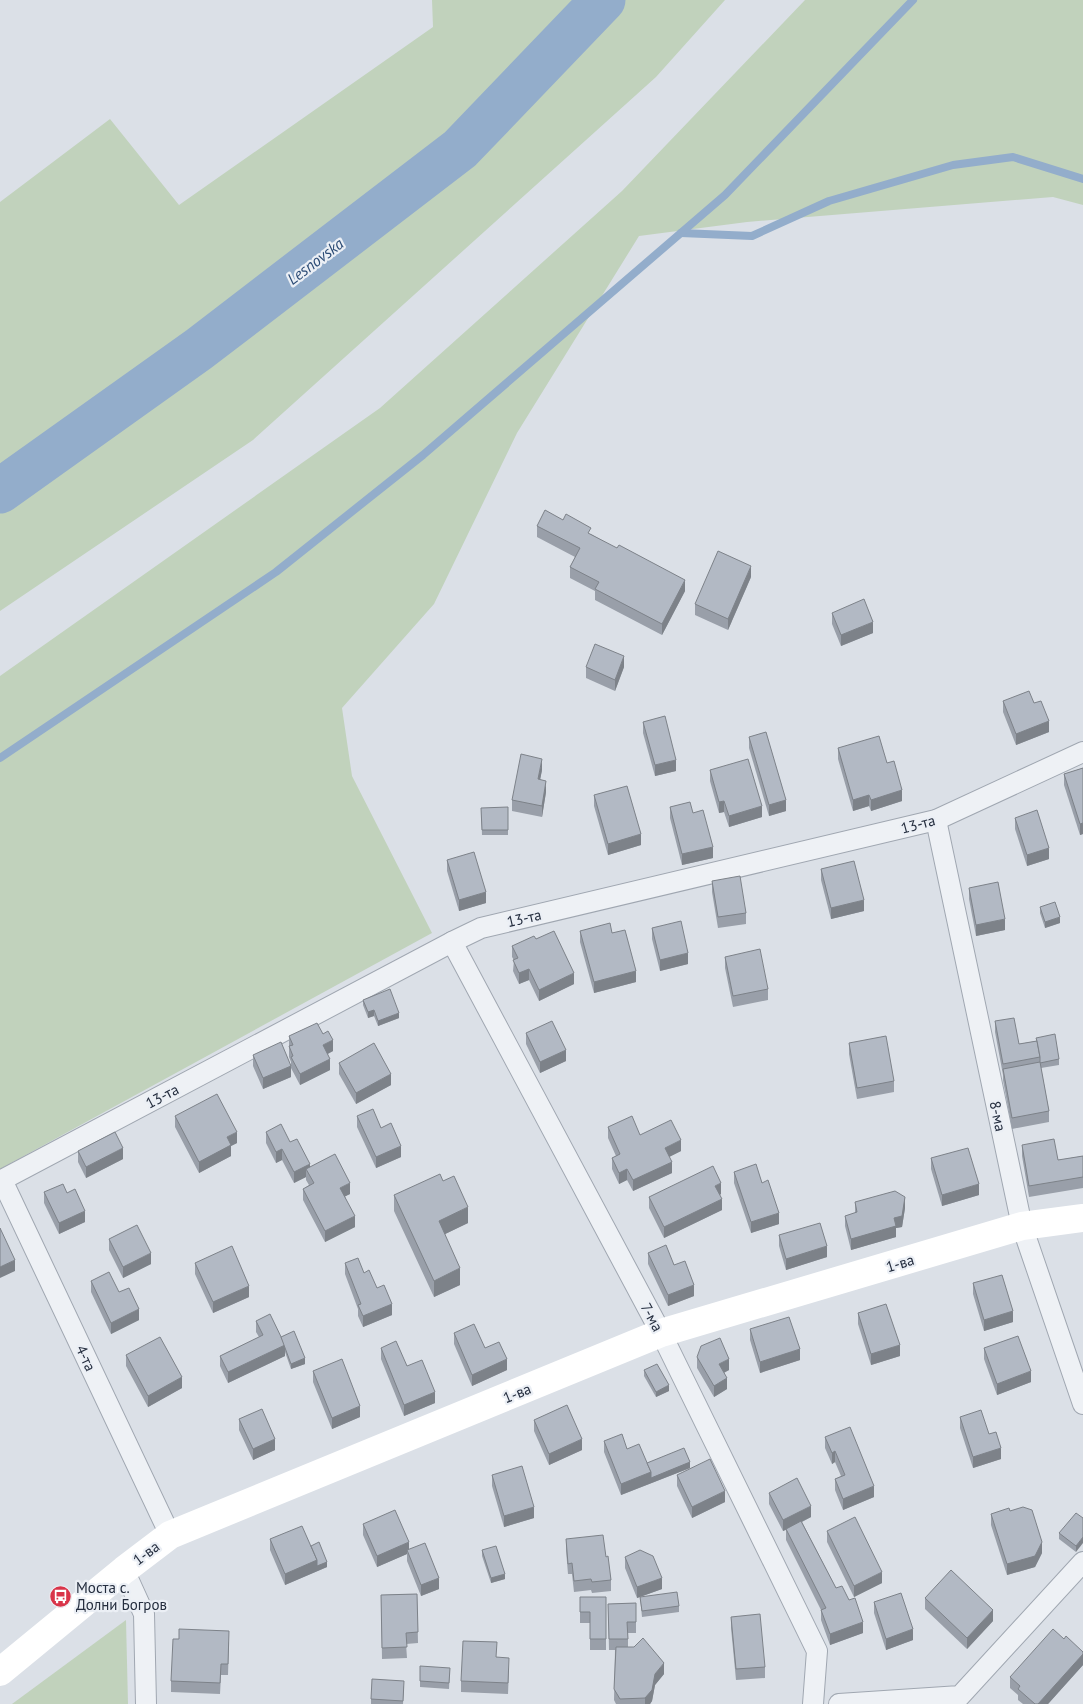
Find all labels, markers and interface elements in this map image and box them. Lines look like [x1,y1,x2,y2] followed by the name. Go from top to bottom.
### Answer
[283,233,347,289] water label: Lesnovska
[899,810,937,838] street label: 13-та
[505,905,543,931] street label: 13-та
[142,1079,182,1113] street label: 13-та
[986,1099,1010,1133] street label: 8-ма
[884,1250,916,1276] street label: 1-ва
[637,1299,667,1335] street label: 7-ма
[72,1342,100,1374] street label: 4-та
[500,1379,534,1407] street label: 1-ва
[129,1537,163,1569] street label: 1-ва
[76,1578,167,1614] place label: Моста с. Долни Богров
[48,1584,72,1608] bus stop icon: Моста с. Долни Богров

